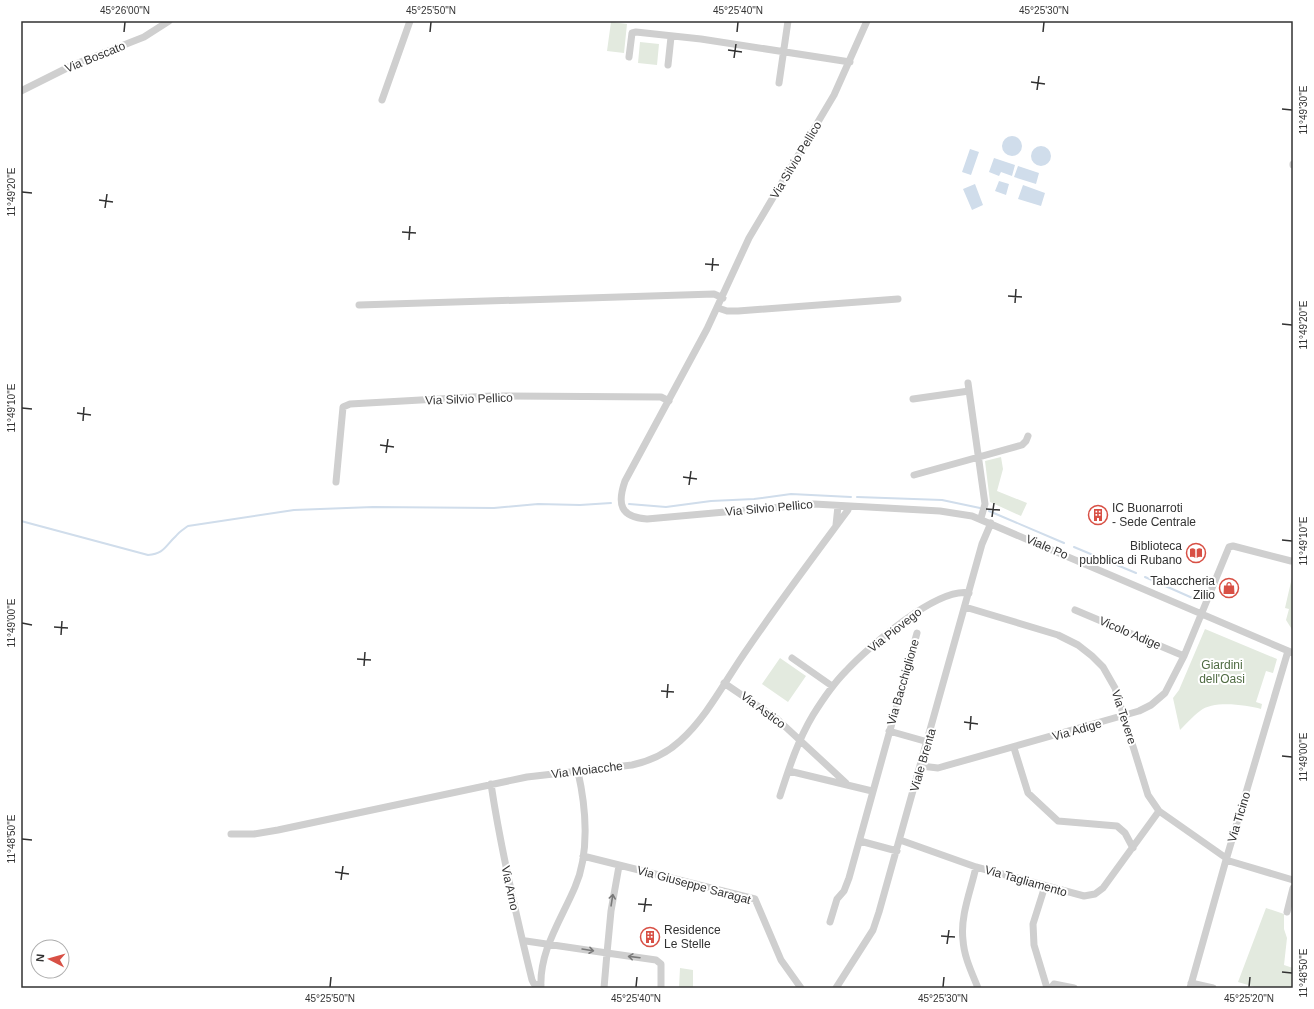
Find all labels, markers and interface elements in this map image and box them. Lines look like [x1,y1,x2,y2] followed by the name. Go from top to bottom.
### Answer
[100,5,150,16] text: 45°26'00"N
[406,5,456,16] text: 45°25'50"N
[713,5,763,16] text: 45°25'40"N
[1019,5,1069,16] text: 45°25'30"N
[63,38,128,75] street label: Via Boscato
[1298,85,1309,134] text: 11°49'30"E
[767,118,825,201] street label: Via Silvio Pellico
[6,167,17,216] text: 11°49'20"E
[1298,300,1309,349] text: 11°49'20"E
[6,383,17,432] text: 11°49'10"E
[425,390,513,408] street label: Via Silvio Pellico
[725,497,814,519] street label: Via Silvio Pellico
[1112,501,1196,529] place label: IC Buonarroti - Sede Centrale
[1087,504,1109,526] building icon: IC Buonarroti - Sede Centrale
[1298,516,1309,565] text: 11°49'10"E
[1024,532,1071,562] street label: Viale Po
[1079,539,1182,567] place label: Biblioteca pubblica di Rubano
[1185,542,1207,564] library icon: Biblioteca pubblica di Rubano
[1150,574,1215,602] place label: Tabaccheria Zilio
[1218,577,1240,599] shop icon: Tabaccheria Zilio
[6,598,17,647] text: 11°49'00"E
[866,605,925,655] street label: Via Piovego
[1097,614,1163,652] street label: Vicolo Adige
[884,637,922,726] street label: Via Bacchiglione
[1199,658,1245,686] park label: Giardini dell'Oasi
[1109,688,1139,746] street label: Via Tevere
[738,689,788,732] street label: Via Astico
[1051,716,1104,744] street label: Via Adige
[907,726,939,793] street label: Viale Brenta
[1298,732,1309,781] text: 11°49'00"E
[551,759,624,781] street label: Via Moiacche
[1225,790,1253,844] street label: Via Ticino
[6,814,17,863] text: 11°48'50"E
[636,863,753,907] street label: Via Giuseppe Saragat
[983,863,1069,900] street label: Via Tagliamento
[498,864,522,912] street label: Via Arno
[608,894,616,907] one-way arrow
[664,923,721,951] place label: Residence Le Stelle
[639,926,661,948] building icon: Residence Le Stelle
[30,939,70,979] north arrow
[581,946,594,954] one-way arrow
[1298,948,1309,997] text: 11°48'50"E
[34,953,46,963] text: N
[628,953,641,961] one-way arrow
[305,993,355,1004] text: 45°25'50"N
[611,993,661,1004] text: 45°25'40"N
[918,993,968,1004] text: 45°25'30"N
[1224,993,1274,1004] text: 45°25'20"N

